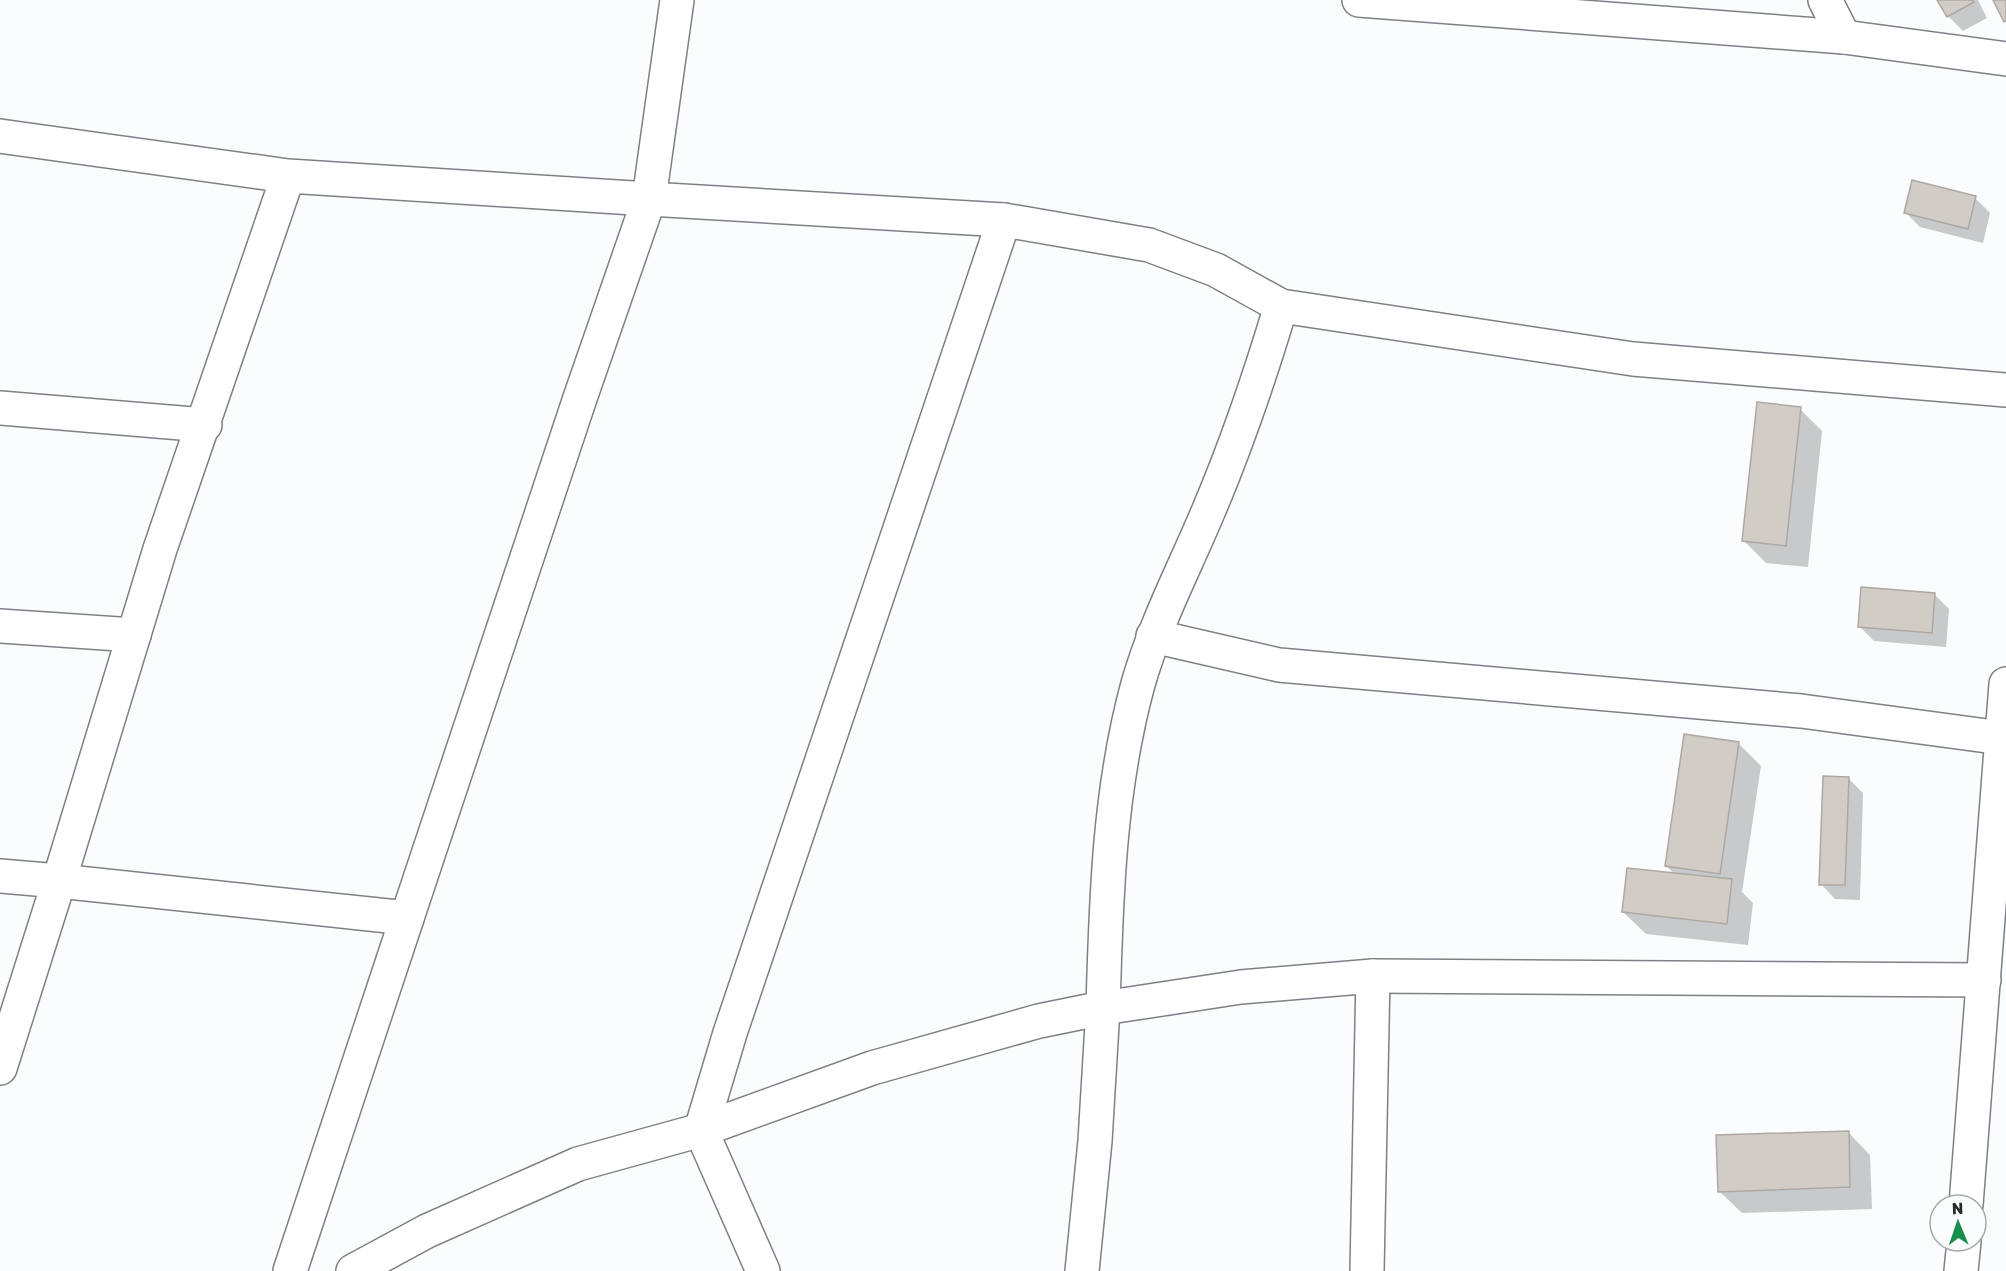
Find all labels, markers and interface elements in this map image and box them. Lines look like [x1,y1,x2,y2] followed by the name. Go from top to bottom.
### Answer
[1928,1193,1988,1253] north arrow
[1951,1199,1964,1218] text: N

